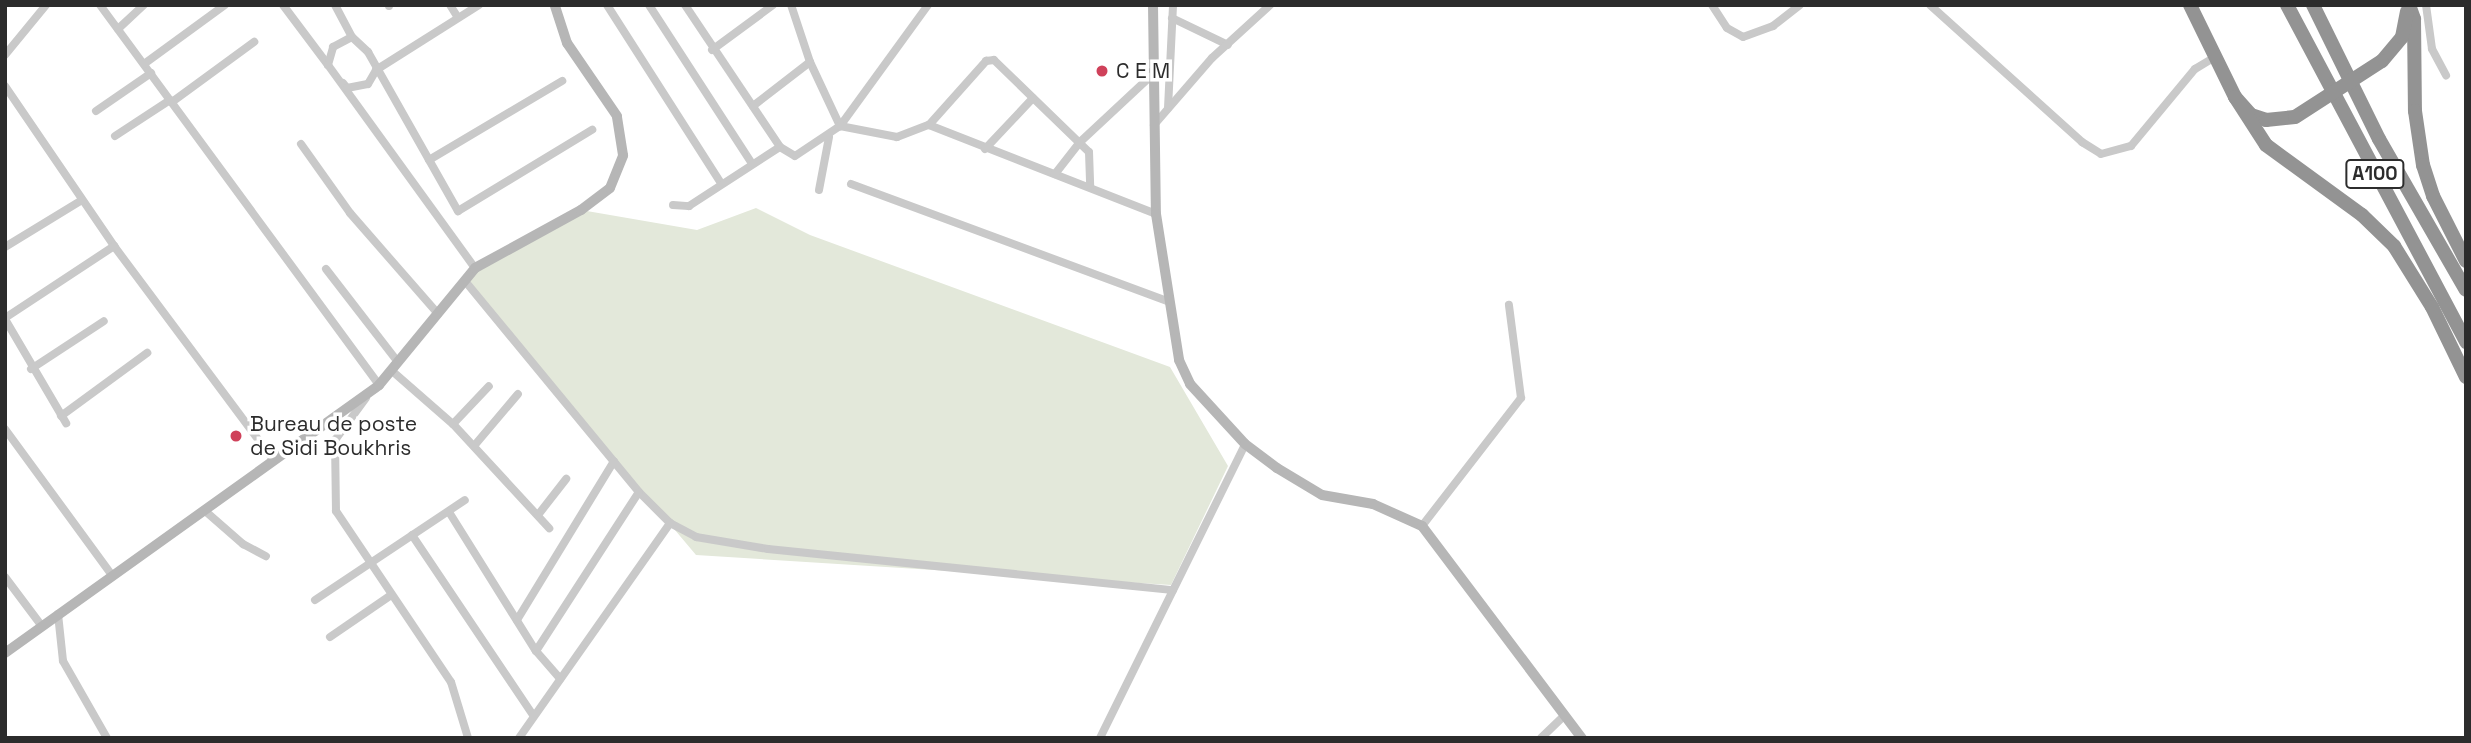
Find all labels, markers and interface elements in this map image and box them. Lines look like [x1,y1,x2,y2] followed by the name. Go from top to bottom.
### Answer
[1116,58,1170,84] place label: C E M
[1094,63,1110,79] marker: C E M
[2345,158,2405,190] road number: A100
[250,411,417,461] place label: Bureau de poste de Sidi Boukhris
[228,428,244,444] marker: Bureau de poste de Sidi Boukhris

